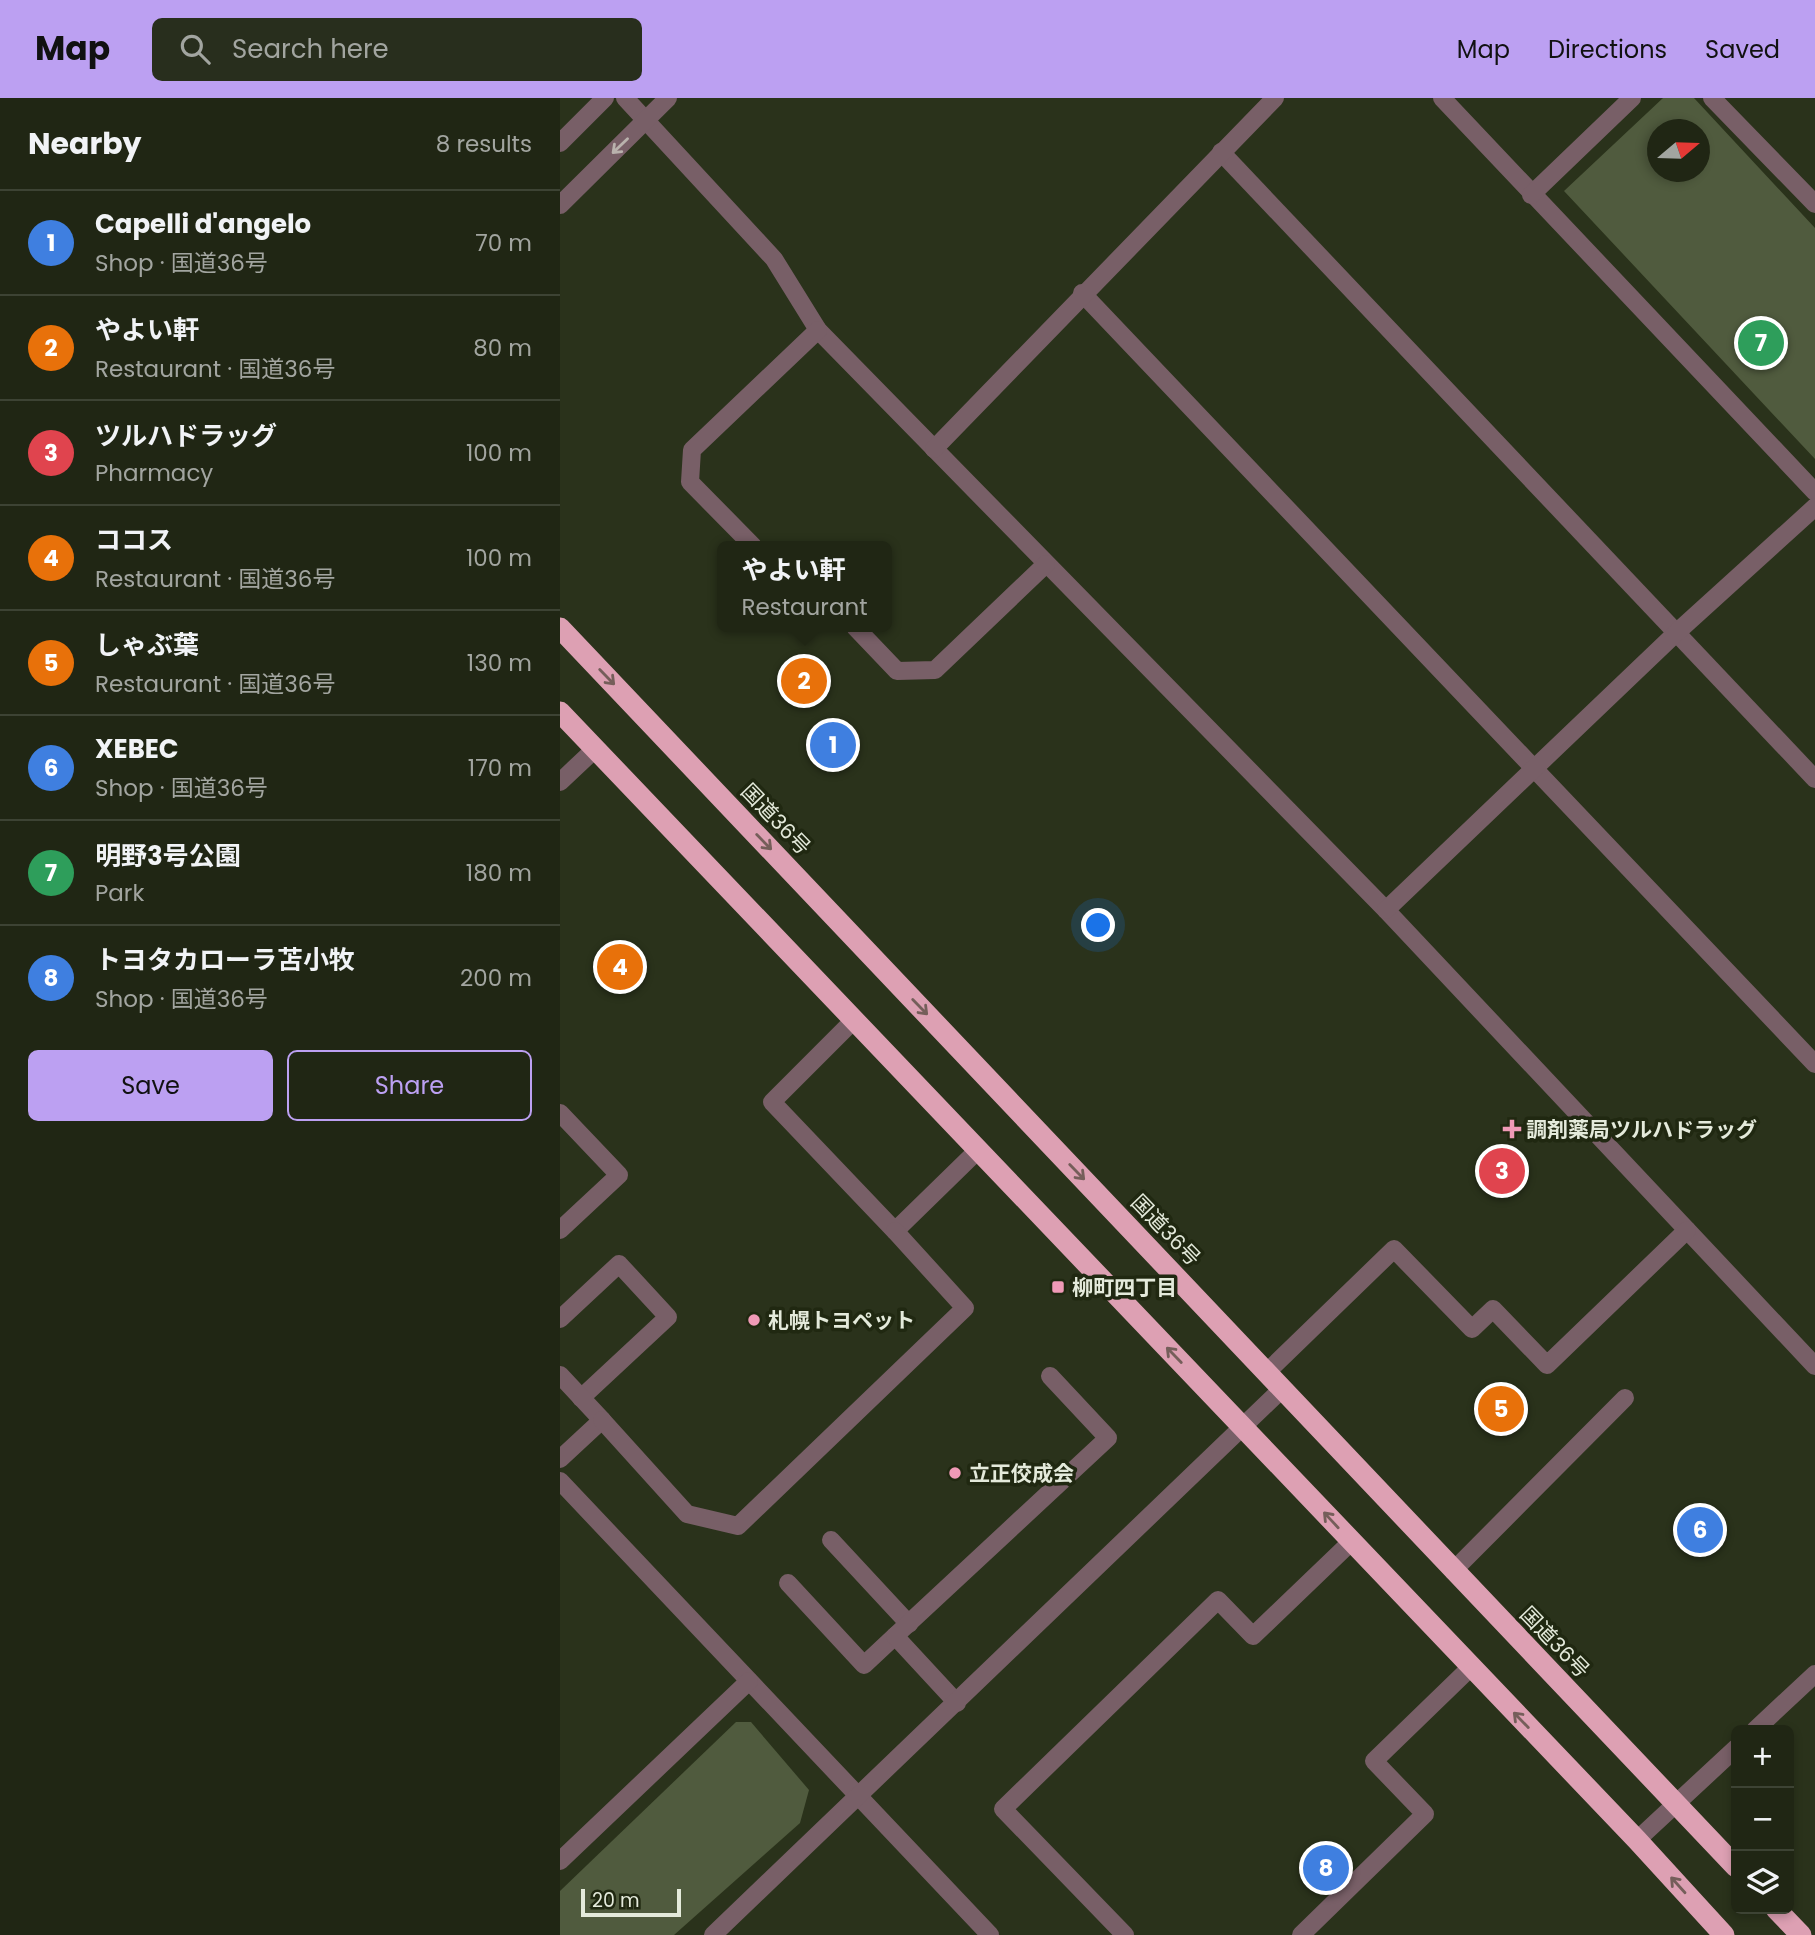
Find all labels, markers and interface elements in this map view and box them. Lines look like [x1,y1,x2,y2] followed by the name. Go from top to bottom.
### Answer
[152,18,642,81] search box
[35,25,110,72] text: Map
[176,30,214,68] icon: search
[232,31,389,67] text: Search here
[1457,33,1510,66] text: Map
[1548,33,1667,66] text: Directions
[1705,33,1780,66] text: Saved
[1647,119,1710,182] north arrow
[28,122,142,165] text: Nearby
[436,128,532,160] text: 8 results
[612,138,629,155] one-way arrow
[95,206,311,242] text: Capelli d'angelo
[47,227,55,259] text: 1
[475,227,532,259] text: 70 m
[95,247,268,279] text: Shop · 国道36号
[95,312,199,348] text: やよい軒
[1738,317,1784,369] pin: 7
[44,332,58,364] text: 2
[473,332,532,364] text: 80 m
[95,353,335,385] text: Restaurant · 国道36号
[95,418,277,454] text: ツルハドラッグ
[44,437,58,469] text: 3
[466,437,532,469] text: 100 m
[95,457,213,489] text: Pharmacy
[95,522,173,558] text: ココス
[717,541,892,632] popup
[43,542,59,574] text: 4
[466,542,532,574] text: 100 m
[741,552,845,588] text: やよい軒
[95,563,335,595] text: Restaurant · 国道36号
[741,591,868,623] text: Restaurant
[95,627,199,663] text: しゃぶ葉
[44,647,58,679] text: 5
[467,647,532,679] text: 130 m
[781,655,827,707] pin: 2
[95,668,335,700] text: Restaurant · 国道36号
[598,668,615,686] one-way arrow
[810,719,856,771] pin: 1
[95,731,179,767] text: XEBEC
[44,752,58,784] text: 6
[468,752,532,784] text: 170 m
[95,772,268,804] text: Shop · 国道36号
[735,777,817,861] street label: 国道36号
[755,833,772,850] one-way arrow
[95,838,241,874] text: 明野3号公園
[45,857,57,889] text: 7
[466,857,532,889] text: 180 m
[95,877,144,909] text: Park
[1081,908,1115,942] your location
[597,941,643,993] pin: 4
[95,942,355,978] text: トヨタカローラ苫小牧
[44,962,58,994] text: 8
[460,962,532,994] text: 200 m
[95,983,268,1015] text: Shop · 国道36号
[912,998,929,1015] one-way arrow
[28,1050,273,1121] button: Save
[287,1050,532,1121] button: Share
[1526,1115,1757,1144] place label: 調剤薬局ツルハドラッグ
[1504,1121,1520,1137] marker: 調剤薬局ツルハドラッグ
[1479,1145,1525,1197] pin: 3
[1069,1163,1086,1180] one-way arrow
[1125,1188,1207,1272] street label: 国道36号
[1072,1273,1177,1302] place label: 柳町四丁目
[1050,1279,1066,1295] marker: 柳町四丁目
[768,1306,915,1335] place label: 札幌トヨペット
[746,1312,762,1328] marker: 札幌トヨペット
[1166,1346,1183,1363] one-way arrow
[1478,1383,1524,1435] pin: 5
[969,1459,1074,1488] place label: 立正佼成会
[947,1465,963,1481] marker: 立正佼成会
[1677,1504,1723,1556] pin: 6
[1322,1512,1339,1529] one-way arrow
[1514,1600,1596,1684] street label: 国道36号
[1513,1712,1530,1729] one-way arrow
[1731,1725,1794,1914] map controls
[1731,1725,1794,1788] button: +
[1731,1788,1794,1851] button: −
[1303,1842,1349,1894] pin: 8
[1731,1851,1794,1914] button: layers
[1670,1876,1686,1894] one-way arrow
[581,1886,681,1918] scale bar
[592,1887,640,1914] text: 20 m

